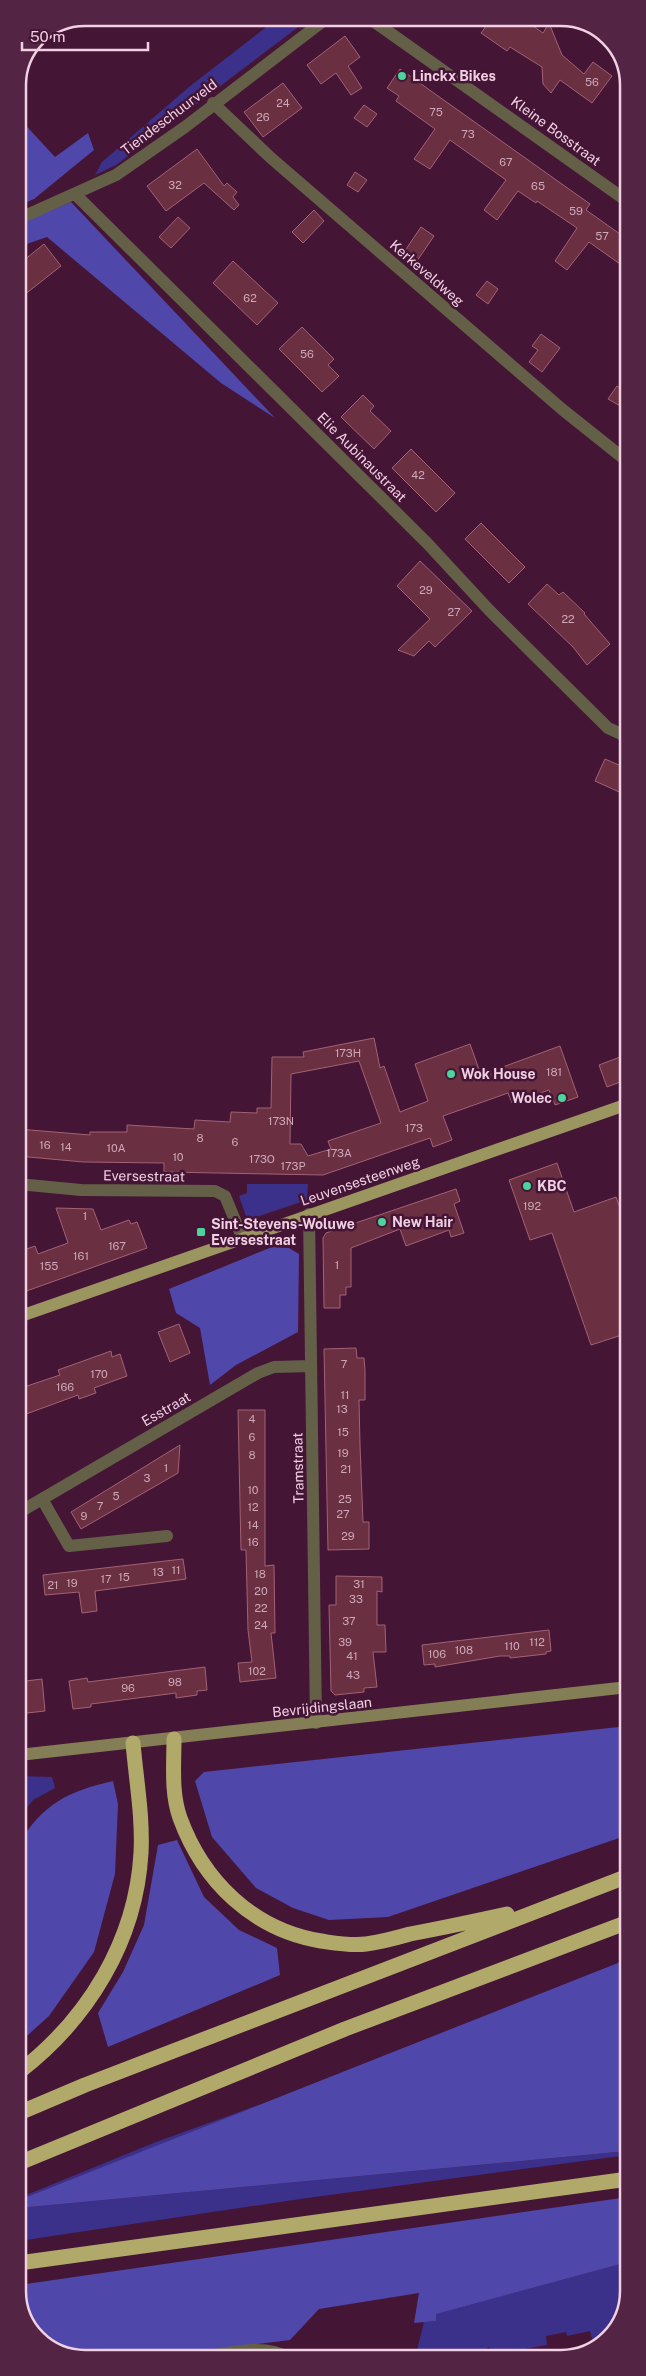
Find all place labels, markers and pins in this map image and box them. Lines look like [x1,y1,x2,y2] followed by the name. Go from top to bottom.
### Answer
[412,68,496,84] place label: Linckx Bikes
[396,70,408,82] marker: Linckx Bikes
[461,1066,535,1082] place label: Wok House
[445,1068,457,1080] marker: Wok House
[511,1090,552,1106] place label: Wolec
[556,1092,568,1104] marker: Wolec
[537,1178,567,1194] place label: KBC
[521,1180,533,1192] marker: KBC
[392,1214,453,1230] place label: New Hair
[211,1216,355,1248] place label: Sint-Stevens-Woluwe Eversestraat
[376,1216,388,1228] marker: New Hair
[195,1226,207,1238] marker: Sint-Stevens-Woluwe Eversestraat

